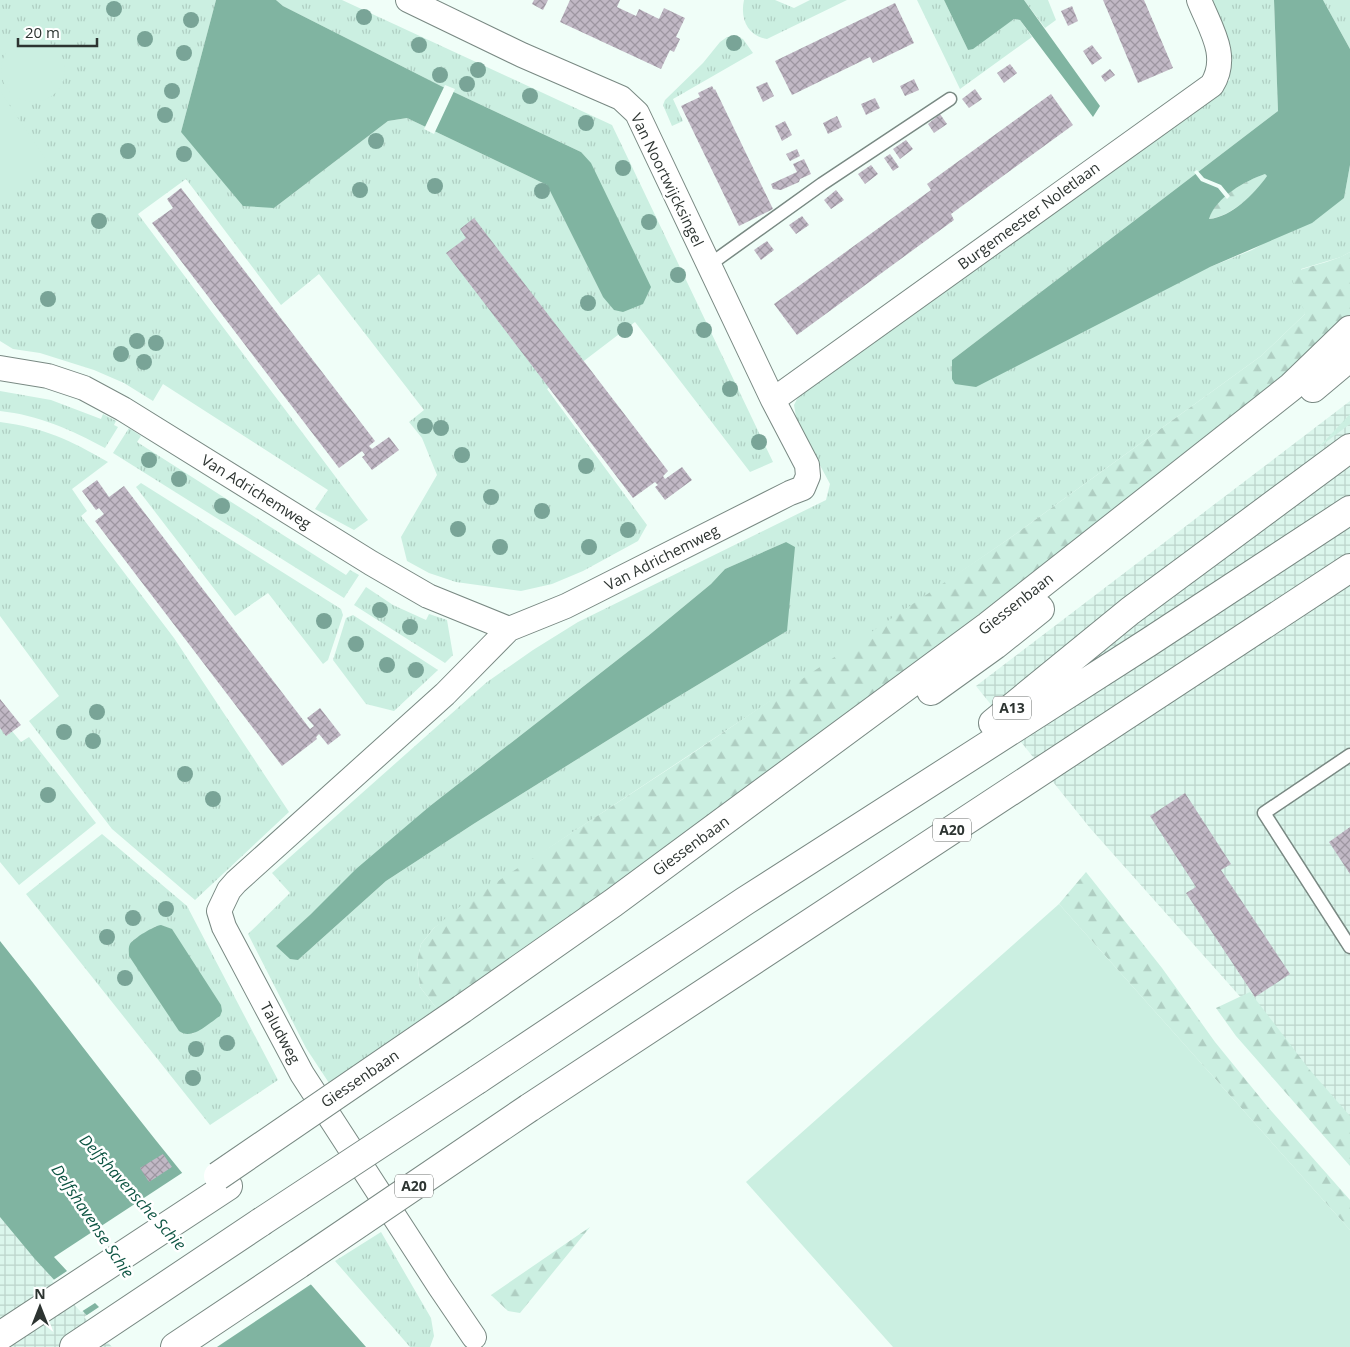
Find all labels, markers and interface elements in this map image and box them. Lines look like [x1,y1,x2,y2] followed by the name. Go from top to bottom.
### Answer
[18,15,96,47] scale bar
[25,22,60,42] text: 20 m
[627,110,709,250] street label: Van Noortwijcksingel
[953,157,1103,273] street label: Burgemeester Noletlaan
[198,449,315,533] street label: Van Adrichemweg
[601,520,722,595] street label: Van Adrichemweg
[974,568,1057,639] street label: Giessenbaan
[993,696,1031,720] road number: A13
[648,811,733,880] street label: Giessenbaan
[933,818,971,842] road number: A20
[256,998,305,1067] street label: Taludweg
[317,1045,402,1112] street label: Giessenbaan
[75,1129,191,1255] water label: Delfshavensche Schie
[47,1160,139,1282] water label: Delfshavense Schie
[395,1174,433,1198] road number: A20
[15,1282,65,1332] north arrow
[34,1284,46,1303] text: N

